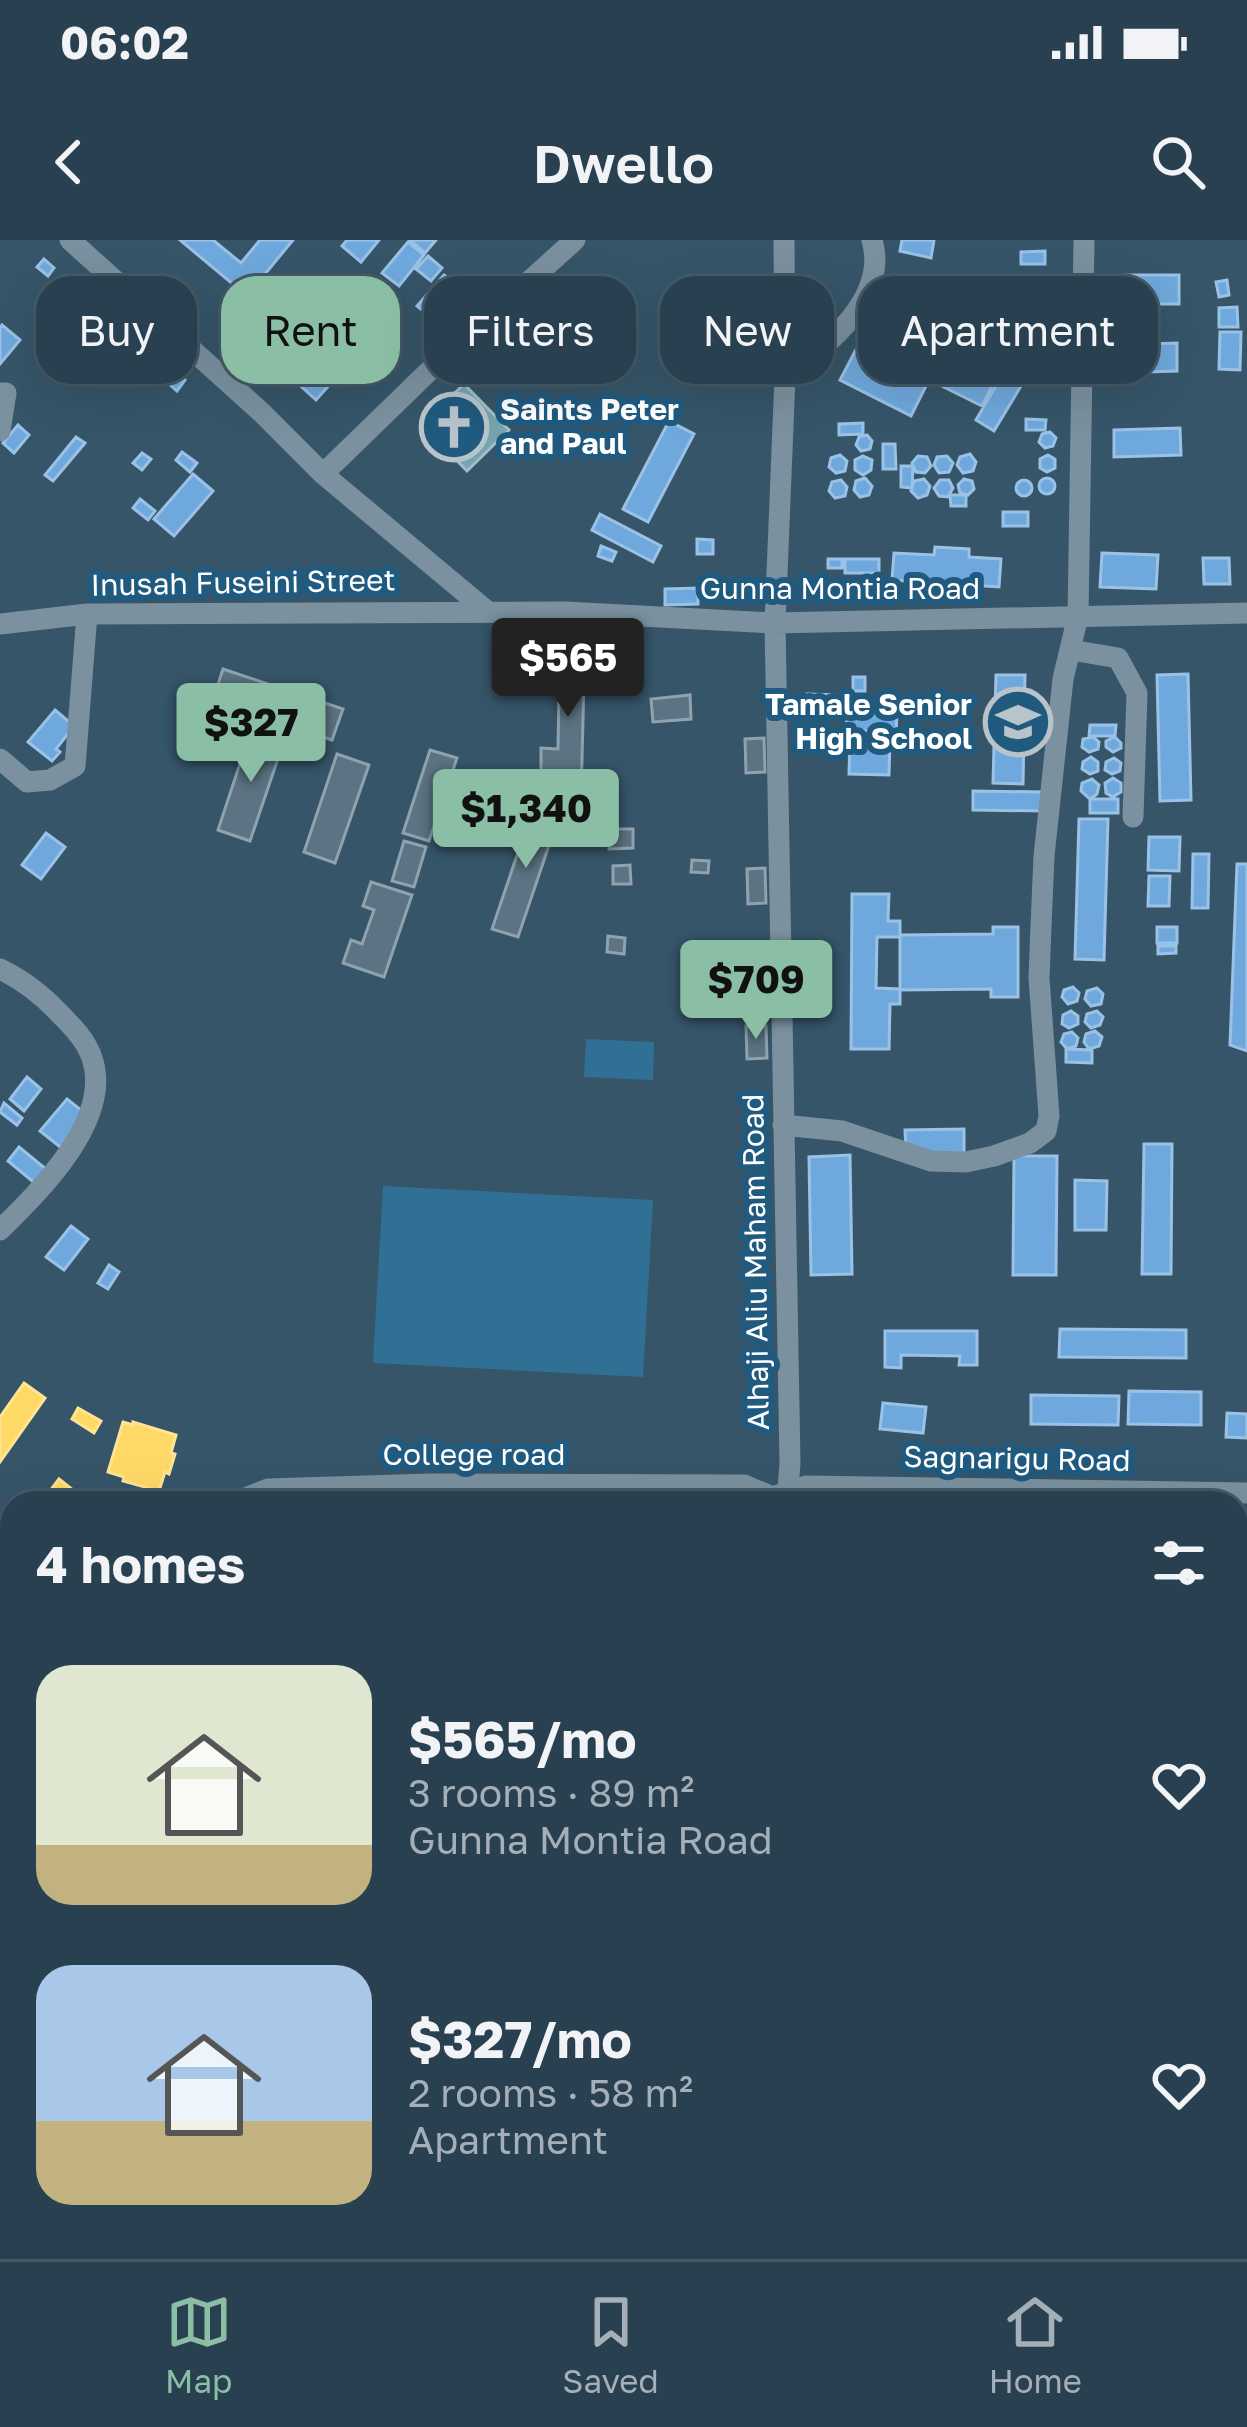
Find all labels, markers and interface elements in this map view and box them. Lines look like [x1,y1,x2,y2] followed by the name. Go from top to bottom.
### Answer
[60,15,189,69] text: 06:02
[36,129,102,195] icon: back
[1145,129,1211,195] icon: search
[533,130,714,195] text: Dwello
[36,276,197,384] chip: Buy
[221,276,400,384] chip: Rent
[424,276,636,384] chip: Filters
[660,276,834,384] chip: New
[858,276,1158,384] chip: Apartment
[500,391,679,461] place label: Saints Peter and Paul
[419,392,489,462] church icon: Saints Peter and Paul
[90,561,396,603] street label: Inusah Fuseini Street
[700,570,980,606] street label: Gunna Montia Road
[497,618,639,720] pin: $565
[519,633,617,680] text: $565
[180,683,322,785] pin: $327
[765,686,972,756] place label: Tamale Senior High School
[983,687,1053,757] school or university icon: Tamale Senior High School
[204,698,298,745] text: $327
[428,769,624,871] pin: $1,340
[460,784,592,831] text: $1,340
[685,940,827,1042] pin: $709
[707,955,805,1002] text: $709
[734,1093,776,1431] street label: Alhaji Aliu Maham Road
[383,1436,565,1472] street label: College road
[903,1438,1131,1478] street label: Sagnarigu Road
[1146,1530,1212,1596] icon: filters
[36,1533,245,1594] text: 4 homes
[408,1708,636,1769] text: $565/mo
[132,1713,276,1857] icon: home
[1146,1752,1212,1818] icon: heart
[408,1769,694,1816] text: 3 rooms · 89 m²
[408,1816,773,1863] text: Gunna Montia Road
[408,2008,632,2069] text: $327/mo
[132,2013,276,2157] icon: home
[1146,2052,1212,2118] icon: heart
[408,2069,693,2116] text: 2 rooms · 58 m²
[408,2116,608,2163] text: Apartment
[165,2289,232,2400] tab: Map
[562,2289,659,2400] tab: Saved
[989,2289,1082,2400] tab: Home

